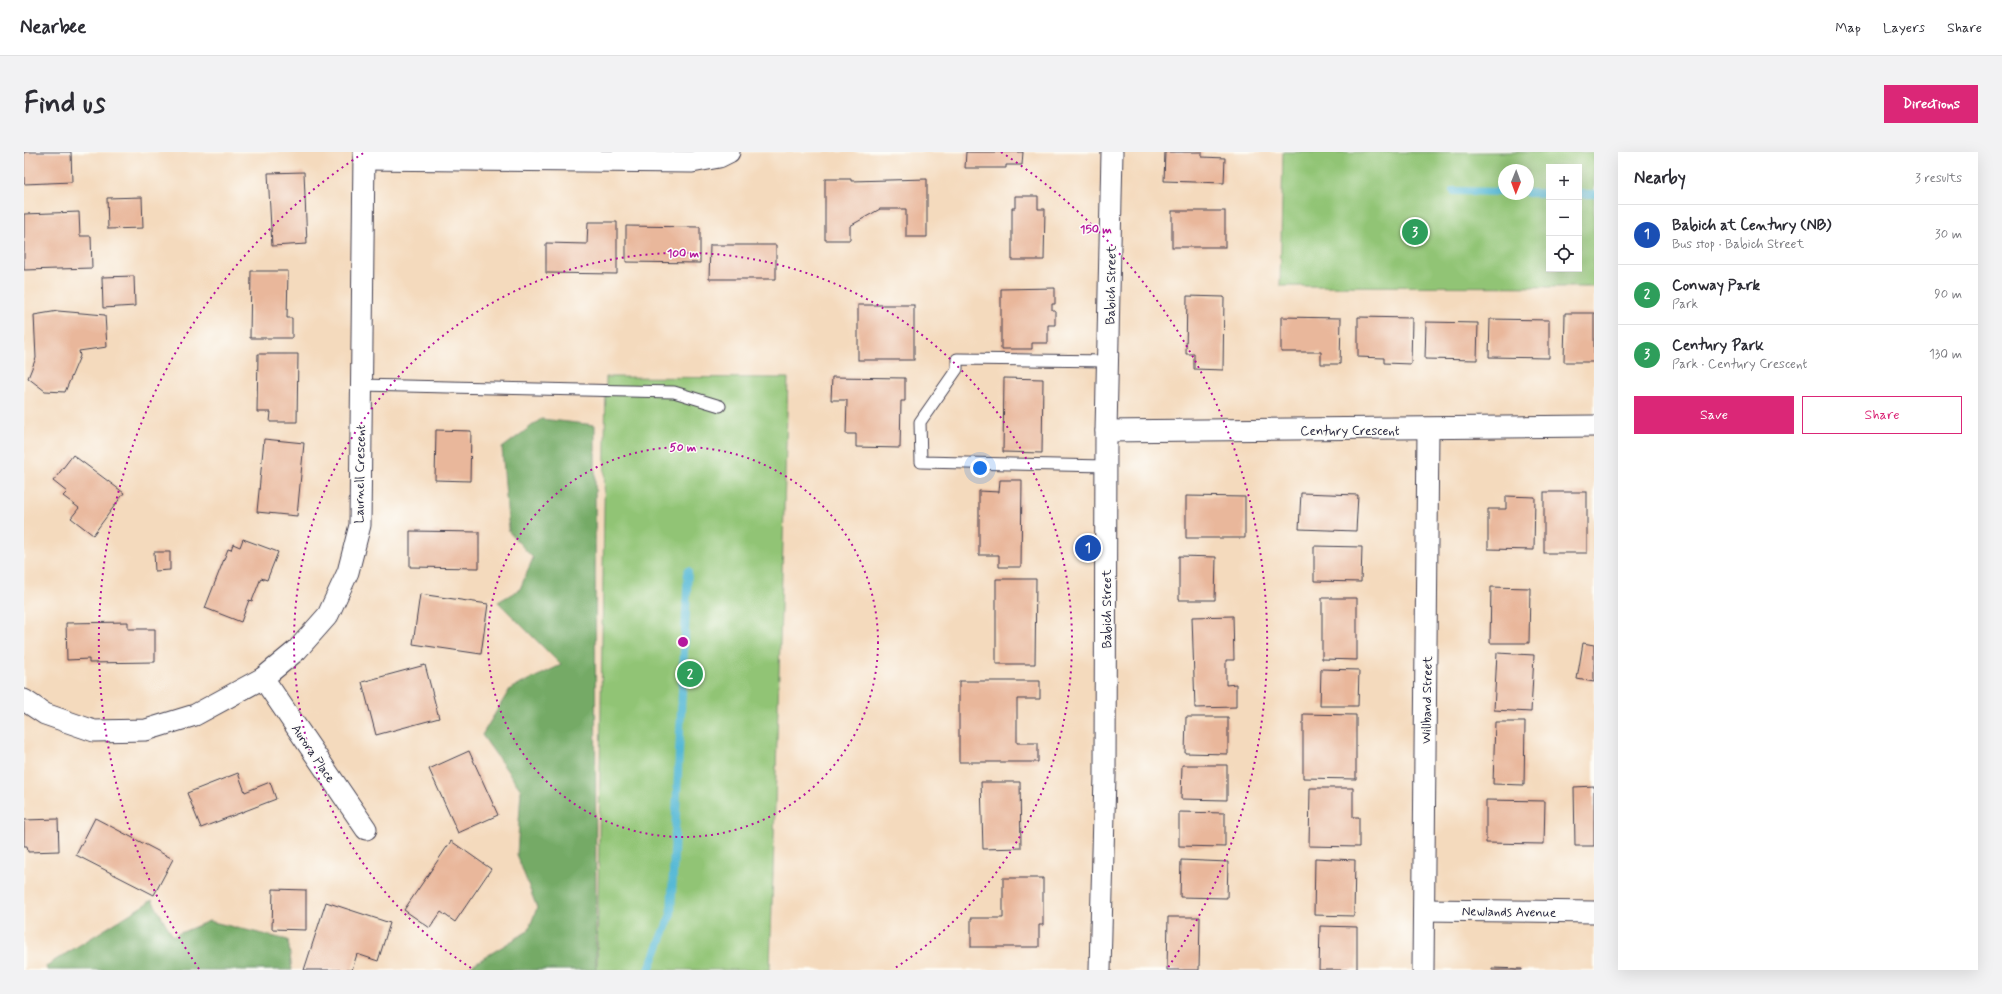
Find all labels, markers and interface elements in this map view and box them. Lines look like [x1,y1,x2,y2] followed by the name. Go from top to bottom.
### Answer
[20,15,86,40] text: Nearbee
[1835,19,1861,37] text: Map
[1883,19,1925,37] text: Layers
[1947,19,1982,37] text: Share
[1884,85,1978,123] button: Directions
[24,86,105,123] text: Find us
[1498,164,1534,200] north arrow
[1546,164,1582,272] map controls
[1546,164,1582,200] button: +
[1634,167,1686,189] text: Nearby
[1915,170,1962,187] text: 3 results
[1546,200,1582,236] button: −
[1672,216,1831,236] text: Babich at Century (NB)
[1402,217,1428,247] pin: 3
[1080,222,1112,238] text: 150 m
[1644,226,1650,243] text: 1
[1935,226,1962,243] text: 30 m
[1546,236,1582,272] button: locate
[1672,236,1804,253] text: Bus stop · Babich Street
[1102,245,1121,325] street label: Babich Street
[667,246,700,262] text: 100 m
[1672,276,1760,296] text: Conway Park
[1644,286,1650,303] text: 2
[1934,286,1962,303] text: 90 m
[1672,296,1698,313] text: Park
[1672,336,1764,356] text: Century Park
[1644,346,1650,363] text: 3
[1929,346,1962,363] text: 130 m
[1672,356,1807,373] text: Park · Century Crescent
[1634,396,1794,434] button: Save
[1802,396,1962,434] button: Share
[1300,423,1400,440] street label: Century Crescent
[351,424,370,524] street label: Laurnell Crescent
[670,440,697,456] text: 50 m
[970,458,990,478] your location
[1075,533,1101,563] pin: 1
[1099,569,1116,649] street label: Babich Street
[676,635,690,649] centre of rings
[1418,656,1437,744] street label: Willband Street
[677,659,703,689] pin: 2
[287,721,339,786] street label: Aurora Place
[1462,903,1556,922] street label: Newlands Avenue

